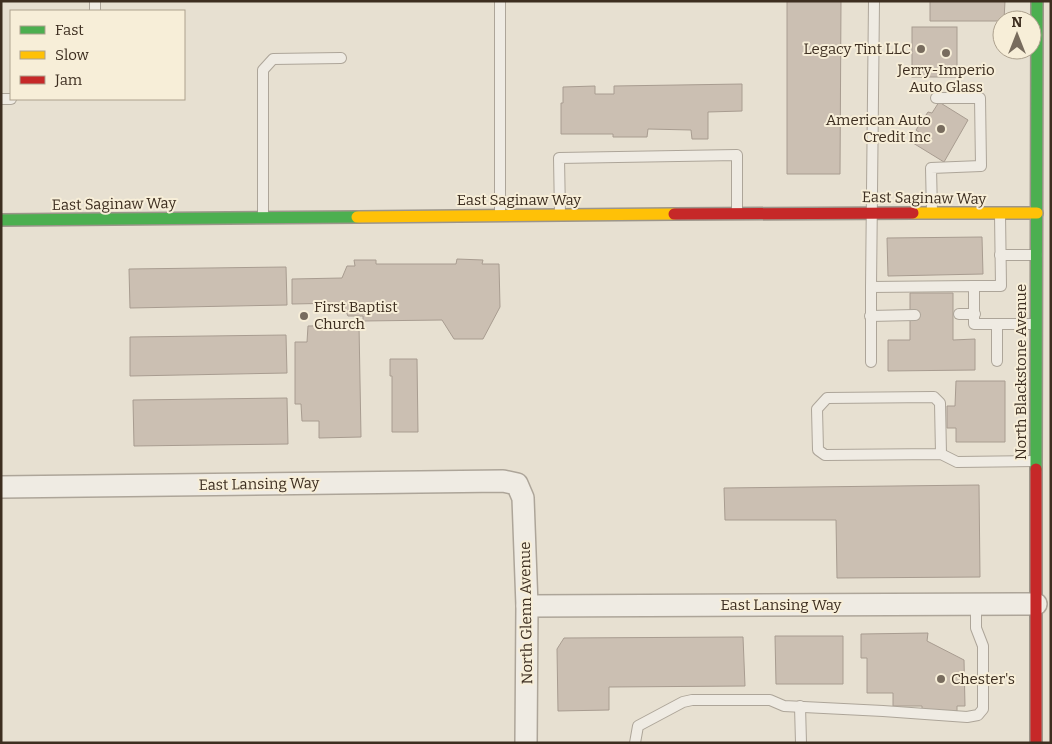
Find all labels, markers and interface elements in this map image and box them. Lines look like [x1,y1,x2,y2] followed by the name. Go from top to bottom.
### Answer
[10,10,185,100] legend
[992,10,1042,60] north arrow
[1012,14,1023,31] text: N
[55,21,84,39] text: Fast
[803,40,911,58] place label: Legacy Tint LLC
[915,43,927,55] marker: Legacy Tint LLC
[55,46,90,64] text: Slow
[940,47,952,59] marker: Jerry-Imperio Auto Glass
[896,61,995,96] place label: Jerry-Imperio Auto Glass
[54,71,83,89] text: Jam
[826,111,931,146] place label: American Auto Credit Inc
[935,123,947,135] marker: American Auto Credit Inc
[862,188,986,208] street label: East Saginaw Way
[457,191,581,209] street label: East Saginaw Way
[52,194,176,214] street label: East Saginaw Way
[1012,284,1030,460] street label: North Blackstone Avenue
[314,298,398,333] place label: First Baptist Church
[298,310,310,322] marker: First Baptist Church
[198,474,320,494] street label: East Lansing Way
[516,542,536,684] street label: North Glenn Avenue
[721,596,842,614] street label: East Lansing Way
[951,670,1015,688] place label: Chester's
[935,673,947,685] marker: Chester's

